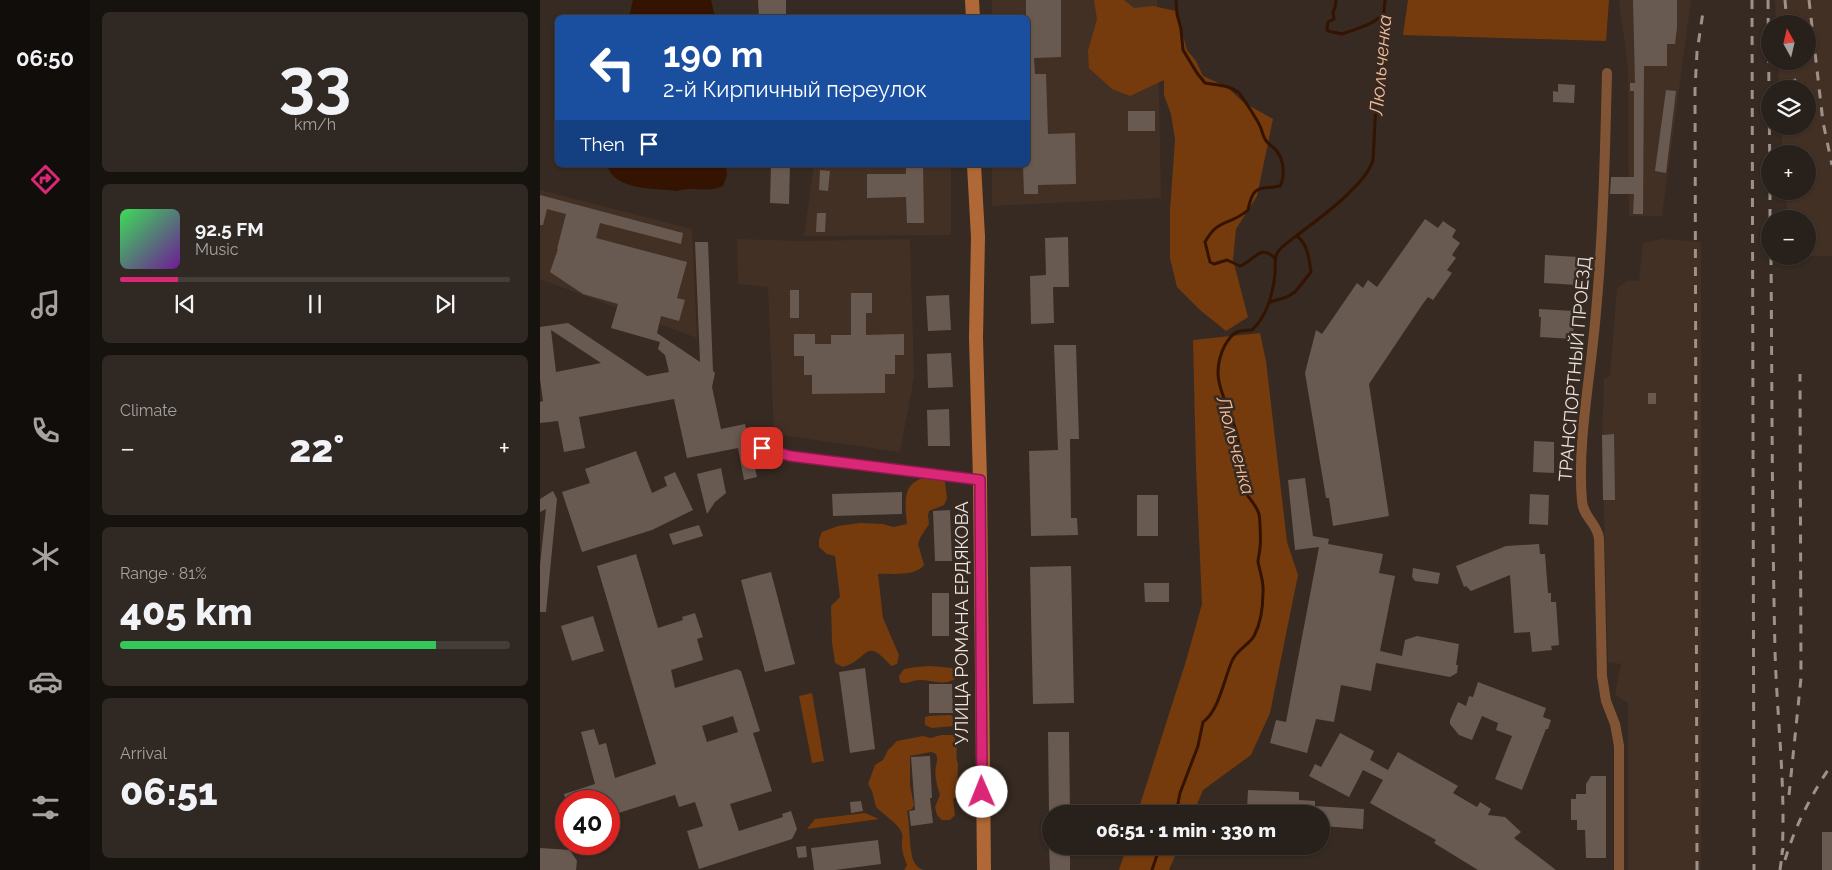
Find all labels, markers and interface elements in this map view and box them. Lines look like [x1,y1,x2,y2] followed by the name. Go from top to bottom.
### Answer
[1365,14,1395,117] water label: Люльченка
[1761,15,1816,70] north arrow
[1761,15,1816,265] map controls
[663,34,763,75] text: 190 m
[580,35,645,100] icon: left
[279,44,351,120] text: 33
[16,45,74,71] text: 06:50
[663,76,927,102] text: 2-й Кирпичный переулок
[1761,80,1816,135] button: layers
[294,115,336,134] text: km/h
[635,130,663,158] icon: arrive
[580,133,625,155] text: Then
[1761,145,1816,200] button: +
[28,162,63,197] icon: directions
[1761,210,1816,265] button: −
[195,218,264,240] text: 92.5 FM
[195,240,239,259] text: Music
[1554,255,1595,482] street label: ТРАНСПОРТНЫЙ ПРОЕЗД
[28,287,63,322] icon: music
[171,290,199,318] icon: previous
[301,290,329,318] icon: pause
[431,290,459,318] icon: next
[1212,392,1260,497] water label: Люльченка
[120,401,177,420] text: Climate
[28,413,63,448] icon: phone
[289,426,344,471] text: 22°
[741,427,783,469] pin
[120,432,135,465] text: −
[498,432,510,465] text: +
[748,434,776,462] icon: arrive
[951,501,972,745] street label: УЛИЦА РОМАНА ЕРДЯКОВА
[28,539,63,574] icon: climate
[120,564,207,583] text: Range · 81%
[120,589,253,634] text: 405 km
[28,664,63,699] icon: car
[120,744,167,763] text: Arrival
[955,765,1007,817] position arrow
[120,769,218,814] text: 06:51
[28,790,63,825] icon: filters
[555,790,620,855] speed limit sign: 40
[1096,819,1276,841] text: 06:51 · 1 min · 330 m

